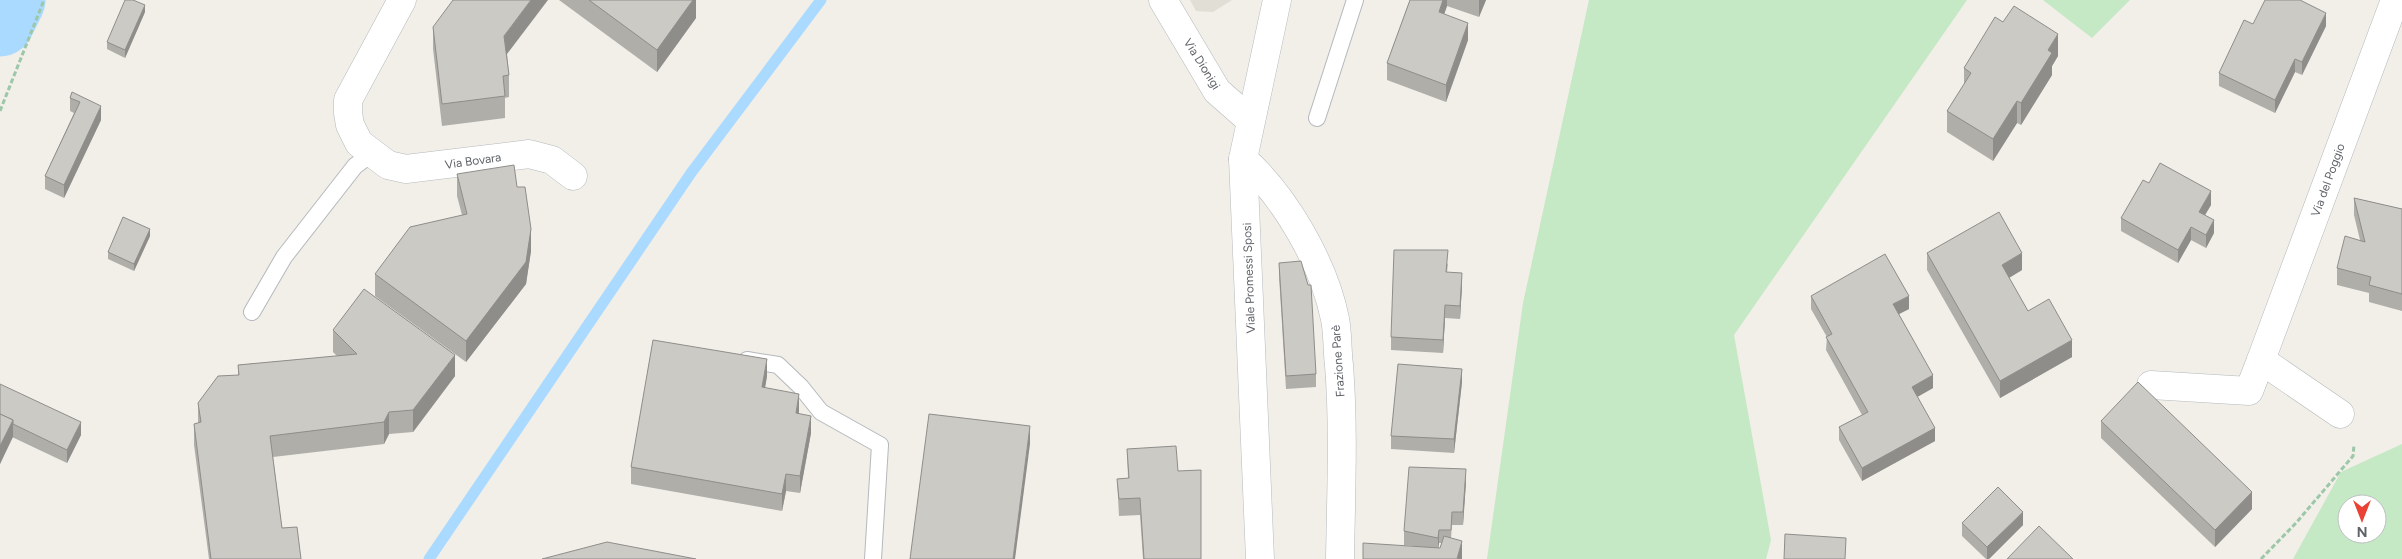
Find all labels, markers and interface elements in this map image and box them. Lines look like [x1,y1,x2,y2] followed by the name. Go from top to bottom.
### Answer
[1181,36,1223,92] street label: Via Dionigi
[2308,141,2348,219] street label: Via del Poggio
[444,150,502,172] street label: Via Bovara
[1240,222,1258,334] street label: Viale Promessi Sposi
[1328,324,1347,397] street label: Frazione Parè
[2337,494,2387,544] north arrow
[2357,523,2367,540] text: N

